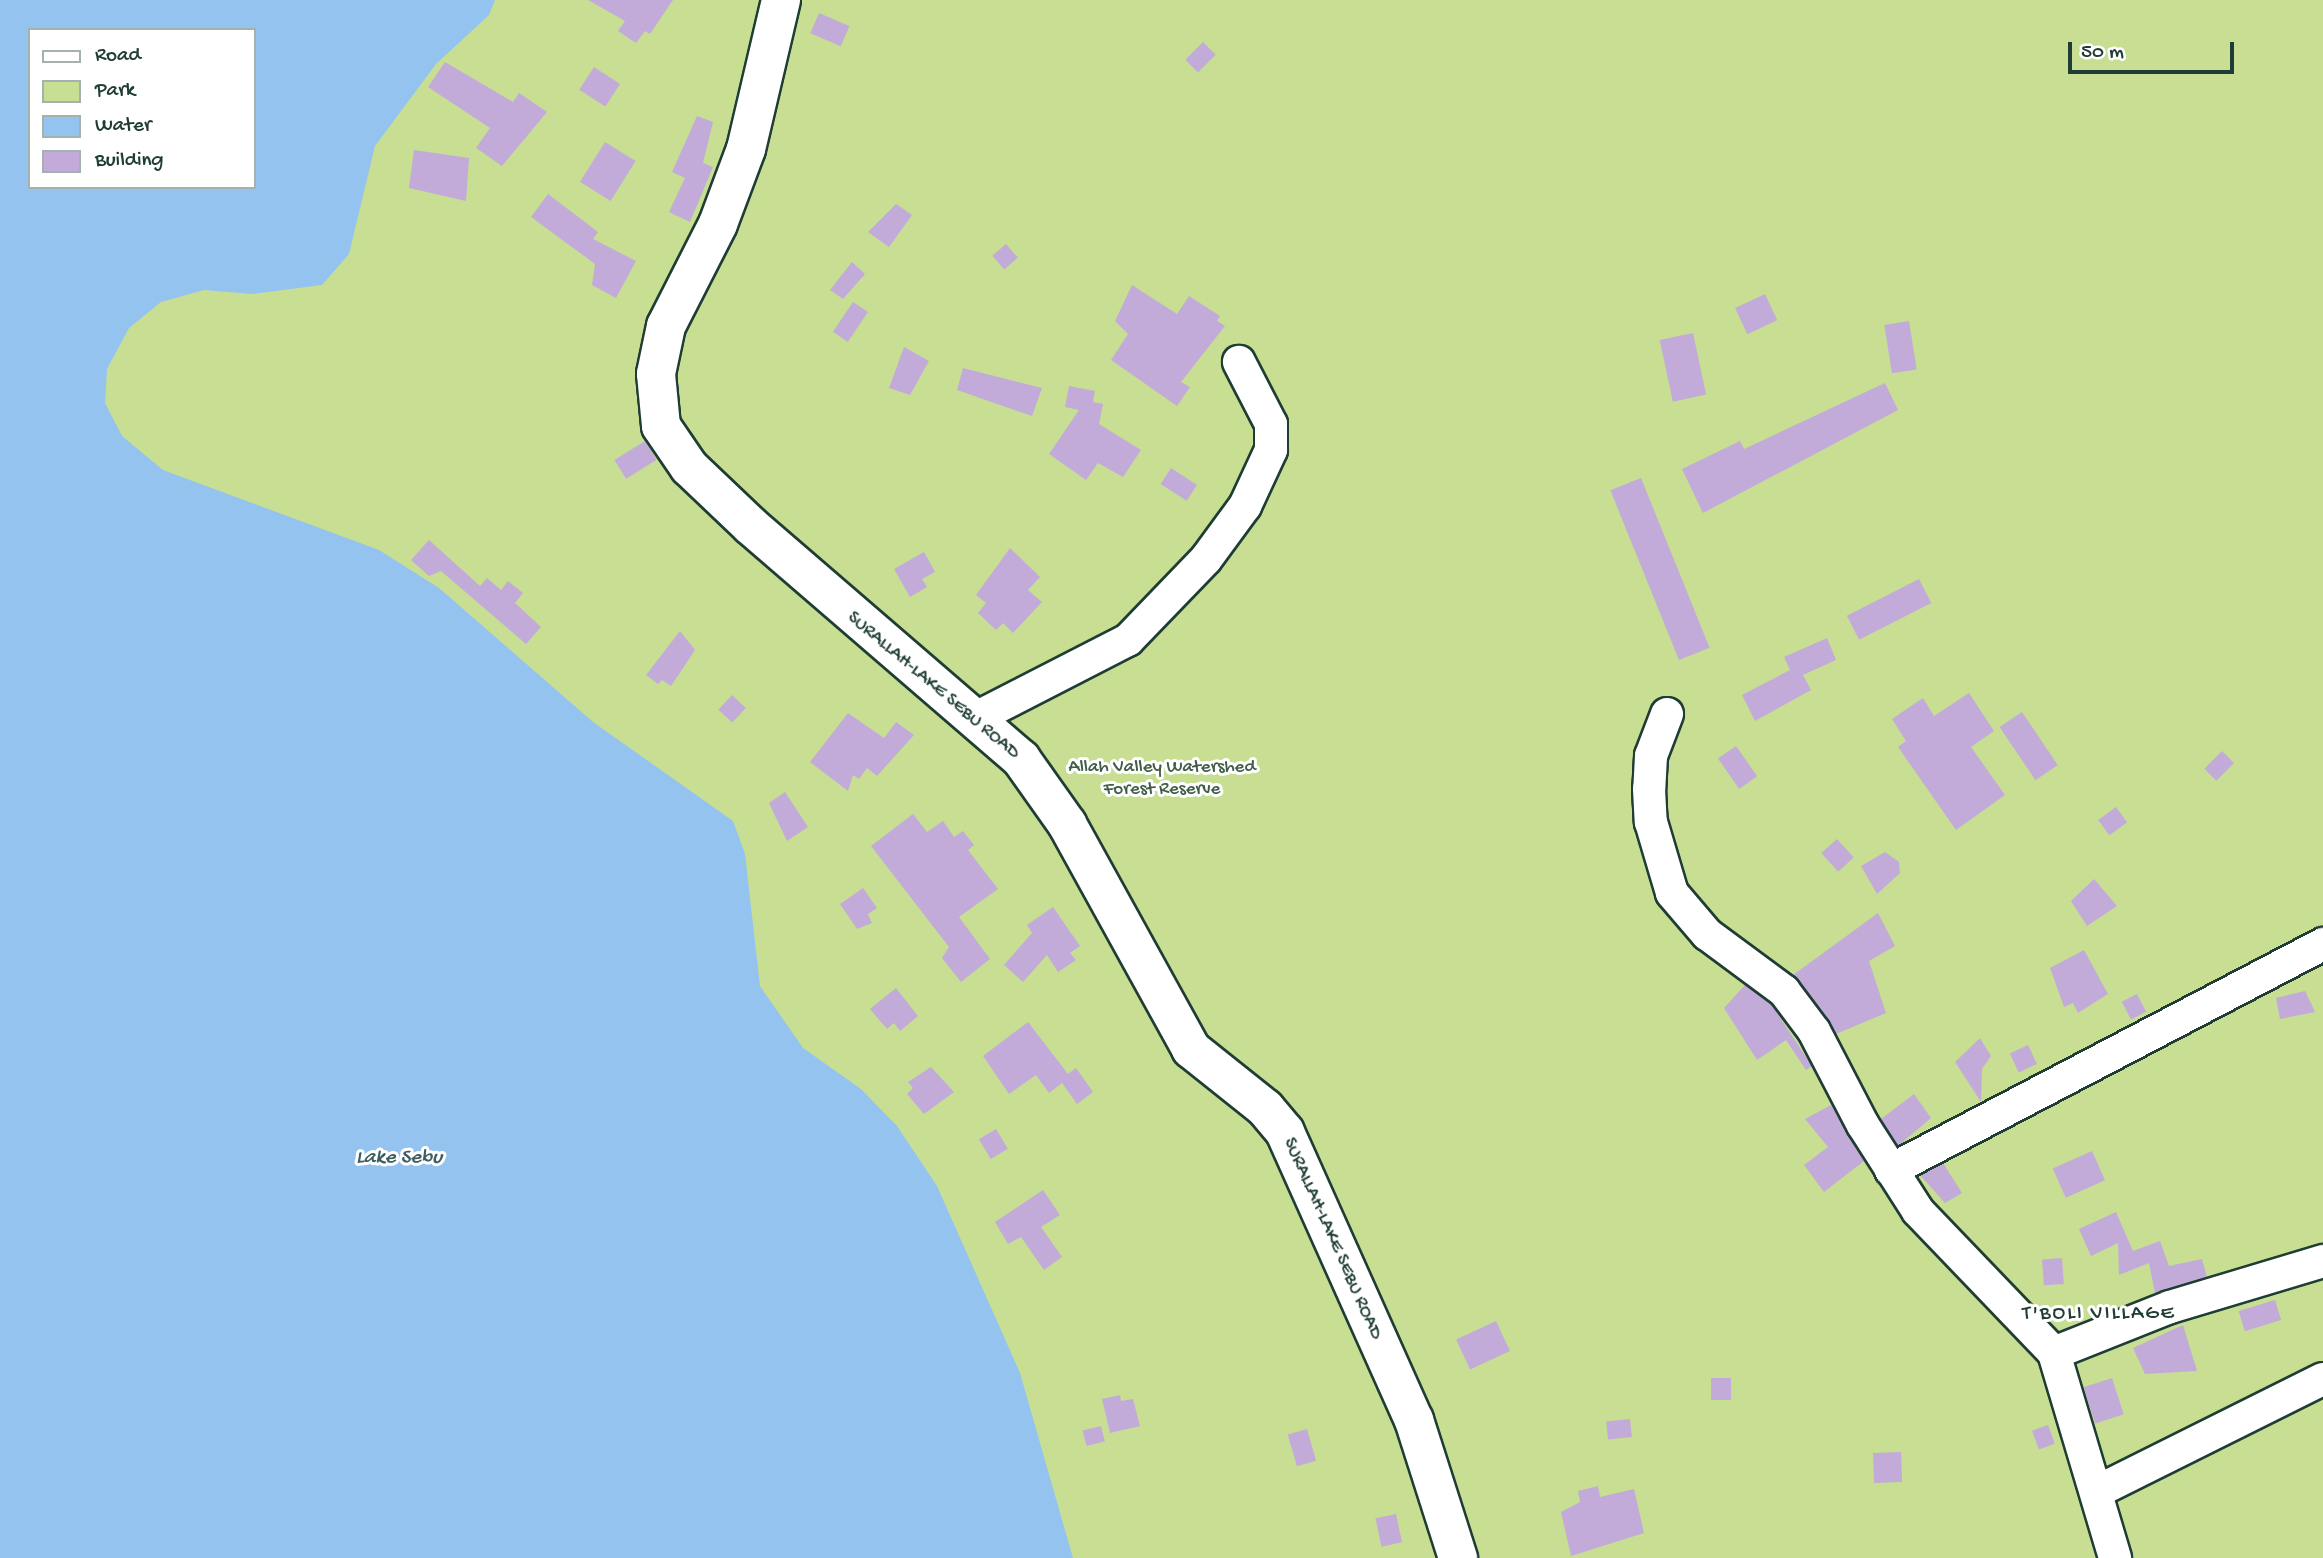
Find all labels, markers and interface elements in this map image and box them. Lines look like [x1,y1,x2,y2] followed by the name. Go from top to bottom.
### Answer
[28,28,256,189] legend
[2071,28,2237,72] scale bar
[2081,41,2124,66] text: 50 m
[95,44,141,69] text: Road
[95,79,135,104] text: Park
[95,114,151,139] text: Water
[95,149,164,174] text: Building
[842,607,1024,765] street label: SURALLAH-LAKE SEBU ROAD
[1068,757,1256,801] park label: Allah Valley Watershed Forest Reserve
[1277,1134,1387,1344] street label: SURALLAH-LAKE SEBU ROAD
[356,1146,442,1172] water label: Lake Sebu
[2024,1302,2174,1328] district label: T'BOLI VILLAGE

